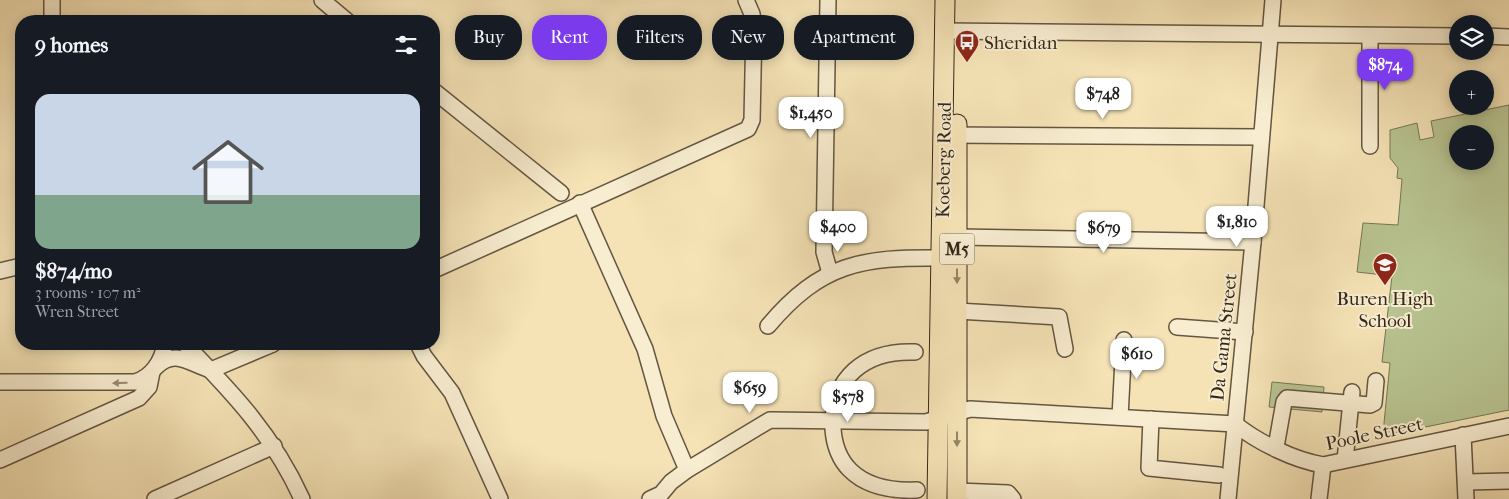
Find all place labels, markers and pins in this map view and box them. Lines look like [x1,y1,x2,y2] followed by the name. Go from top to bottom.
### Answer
[954,29,980,63] bus stop icon: Sheridan
[984,32,1058,54] place label: Sheridan
[1355,48,1415,91] pin: $874
[1073,78,1133,120] pin: $748
[770,96,852,139] pin: $1,450
[1196,206,1278,248] pin: $1,810
[808,210,868,253] pin: $400
[1074,212,1134,254] pin: $679
[1372,252,1398,286] school or university icon: Buren High School
[1337,288,1434,332] place label: Buren High School
[1107,338,1167,380] pin: $610
[720,372,780,414] pin: $659
[818,380,878,423] pin: $578

